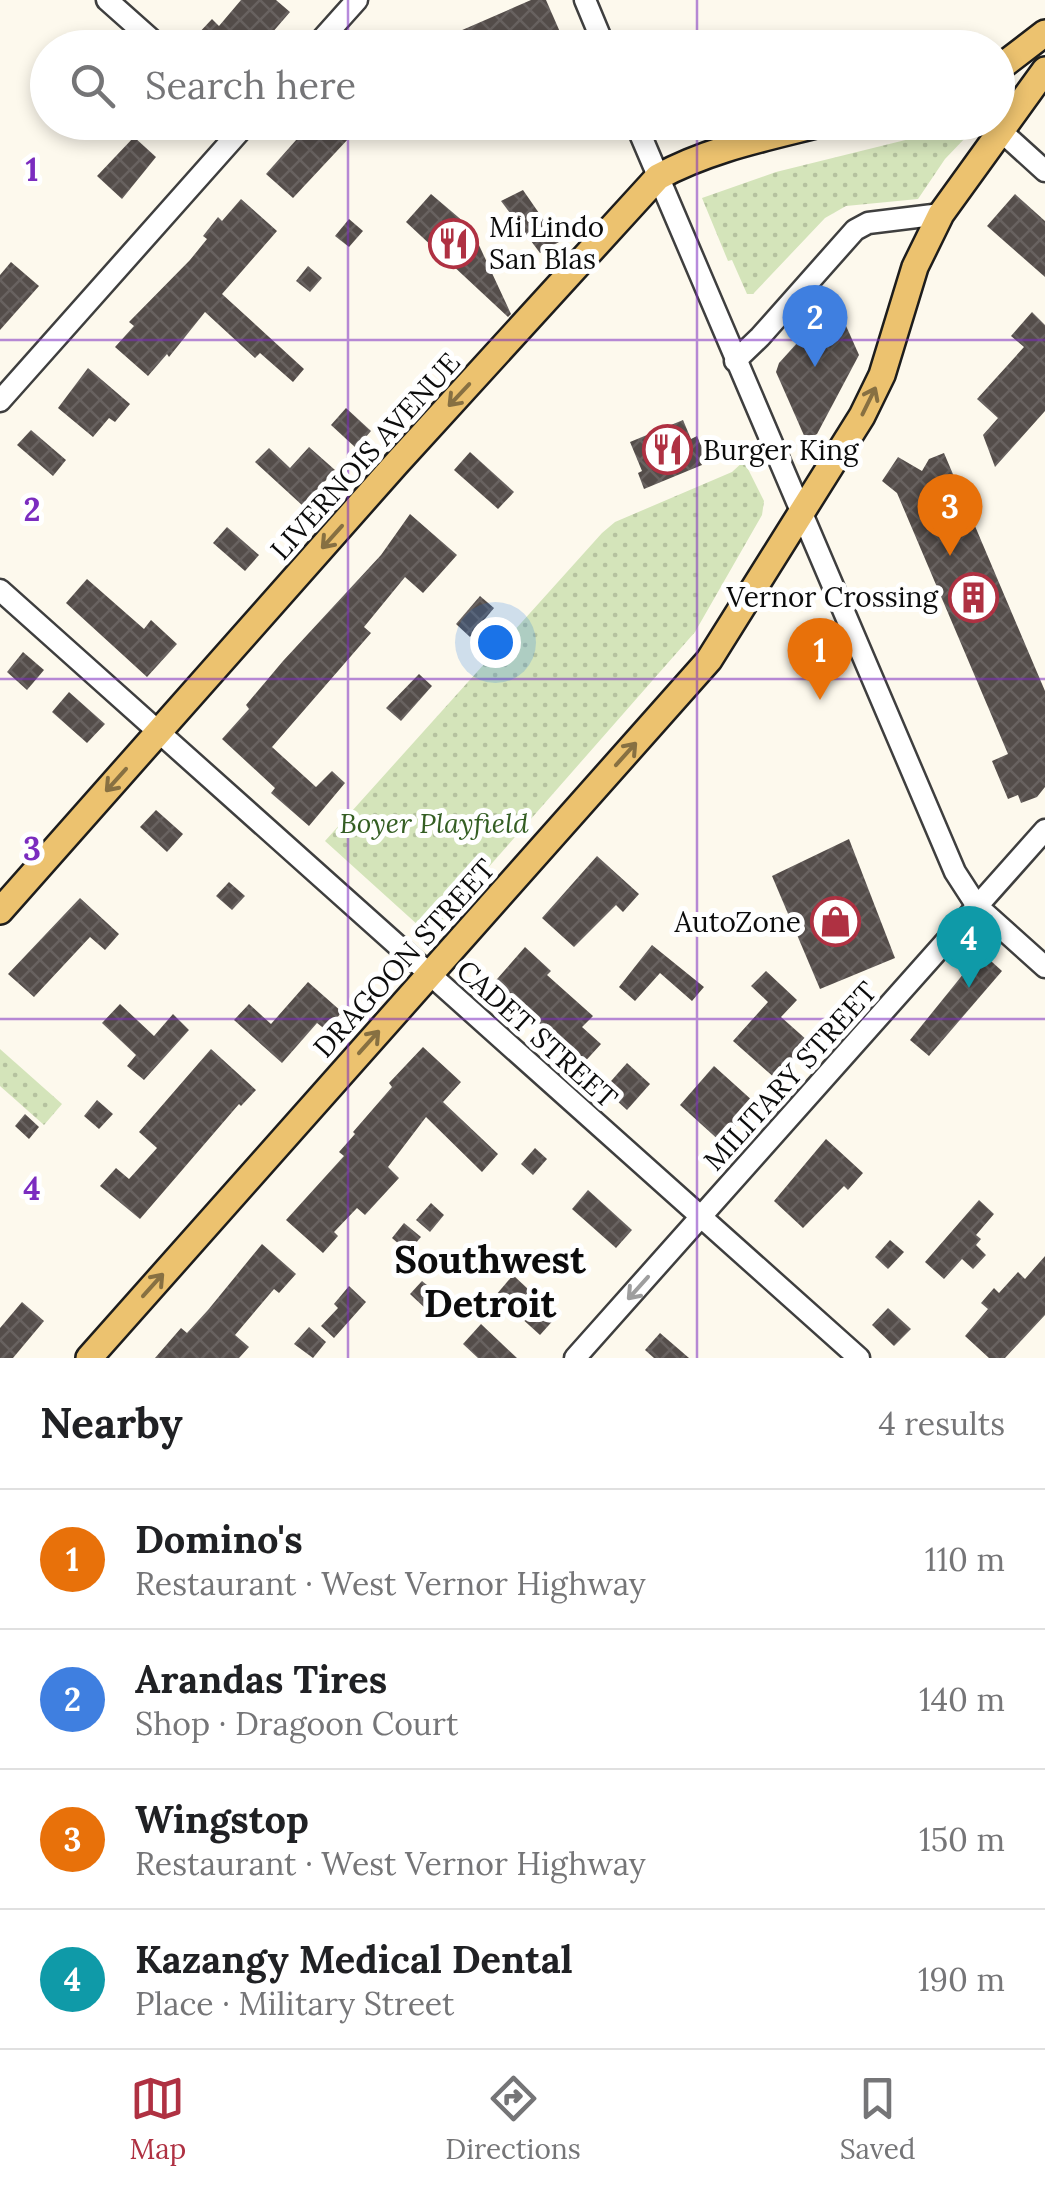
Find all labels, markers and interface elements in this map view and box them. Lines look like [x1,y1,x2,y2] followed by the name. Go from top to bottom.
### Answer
[30,30,1015,140] search box
[65,58,120,113] icon: search
[145,61,356,109] text: Search here
[26,149,39,190] text: 1
[489,209,604,277] place label: Mi Lindo San Blas
[428,217,480,269] restaurant icon: Mi Lindo San Blas
[782,284,848,367] pin: 2
[262,345,468,567] street label: LIVERNOIS AVENUE
[447,383,471,407] one-way arrow
[860,387,879,417] one-way arrow
[642,424,694,476] restaurant icon: Burger King
[703,432,859,468] place label: Burger King
[918,474,982,556] pin: 3
[23,489,41,530] text: 2
[320,524,343,549] one-way arrow
[947,571,999,623] building icon: Vernor Crossing
[725,579,939,615] place label: Vernor Crossing
[470,617,521,668] your location
[788,618,852,700] pin: 1
[614,741,637,767] one-way arrow
[105,767,128,792] one-way arrow
[340,805,529,841] park label: Boyer Playfield
[23,828,41,869] text: 3
[305,851,503,1065] street label: DRAGOON STREET
[810,896,862,948] shop icon: AutoZone
[673,904,801,940] place label: AutoZone
[936,906,1002,988] pin: 4
[449,952,625,1116] street label: CADET STREET
[696,974,884,1178] street label: MILITARY STREET
[358,1030,381,1055] one-way arrow
[23,1168,41,1209] text: 4
[394,1235,587,1327] district label: Southwest Detroit
[142,1273,165,1298] one-way arrow
[628,1274,650,1300] one-way arrow
[40,1396,183,1450] text: Nearby
[878,1403,1005,1444] text: 4 results
[135,1515,303,1563] text: Domino's
[66,1539,79,1580] text: 1
[925,1539,1005,1580] text: 110 m
[135,1563,646,1604] text: Restaurant · West Vernor Highway
[135,1655,387,1703] text: Arandas Tires
[64,1679,81,1720] text: 2
[919,1679,1005,1720] text: 140 m
[135,1703,458,1744] text: Shop · Dragoon Court
[135,1795,309,1843] text: Wingstop
[64,1819,81,1860] text: 3
[919,1819,1005,1860] text: 150 m
[135,1843,646,1884] text: Restaurant · West Vernor Highway
[135,1935,573,1983] text: Kazangy Medical Dental
[64,1959,81,2000] text: 4
[918,1959,1005,2000] text: 190 m
[135,1983,454,2024] text: Place · Military Street
[129,2071,186,2167] tab: Map
[445,2071,581,2167] tab: Directions
[840,2071,916,2167] tab: Saved

